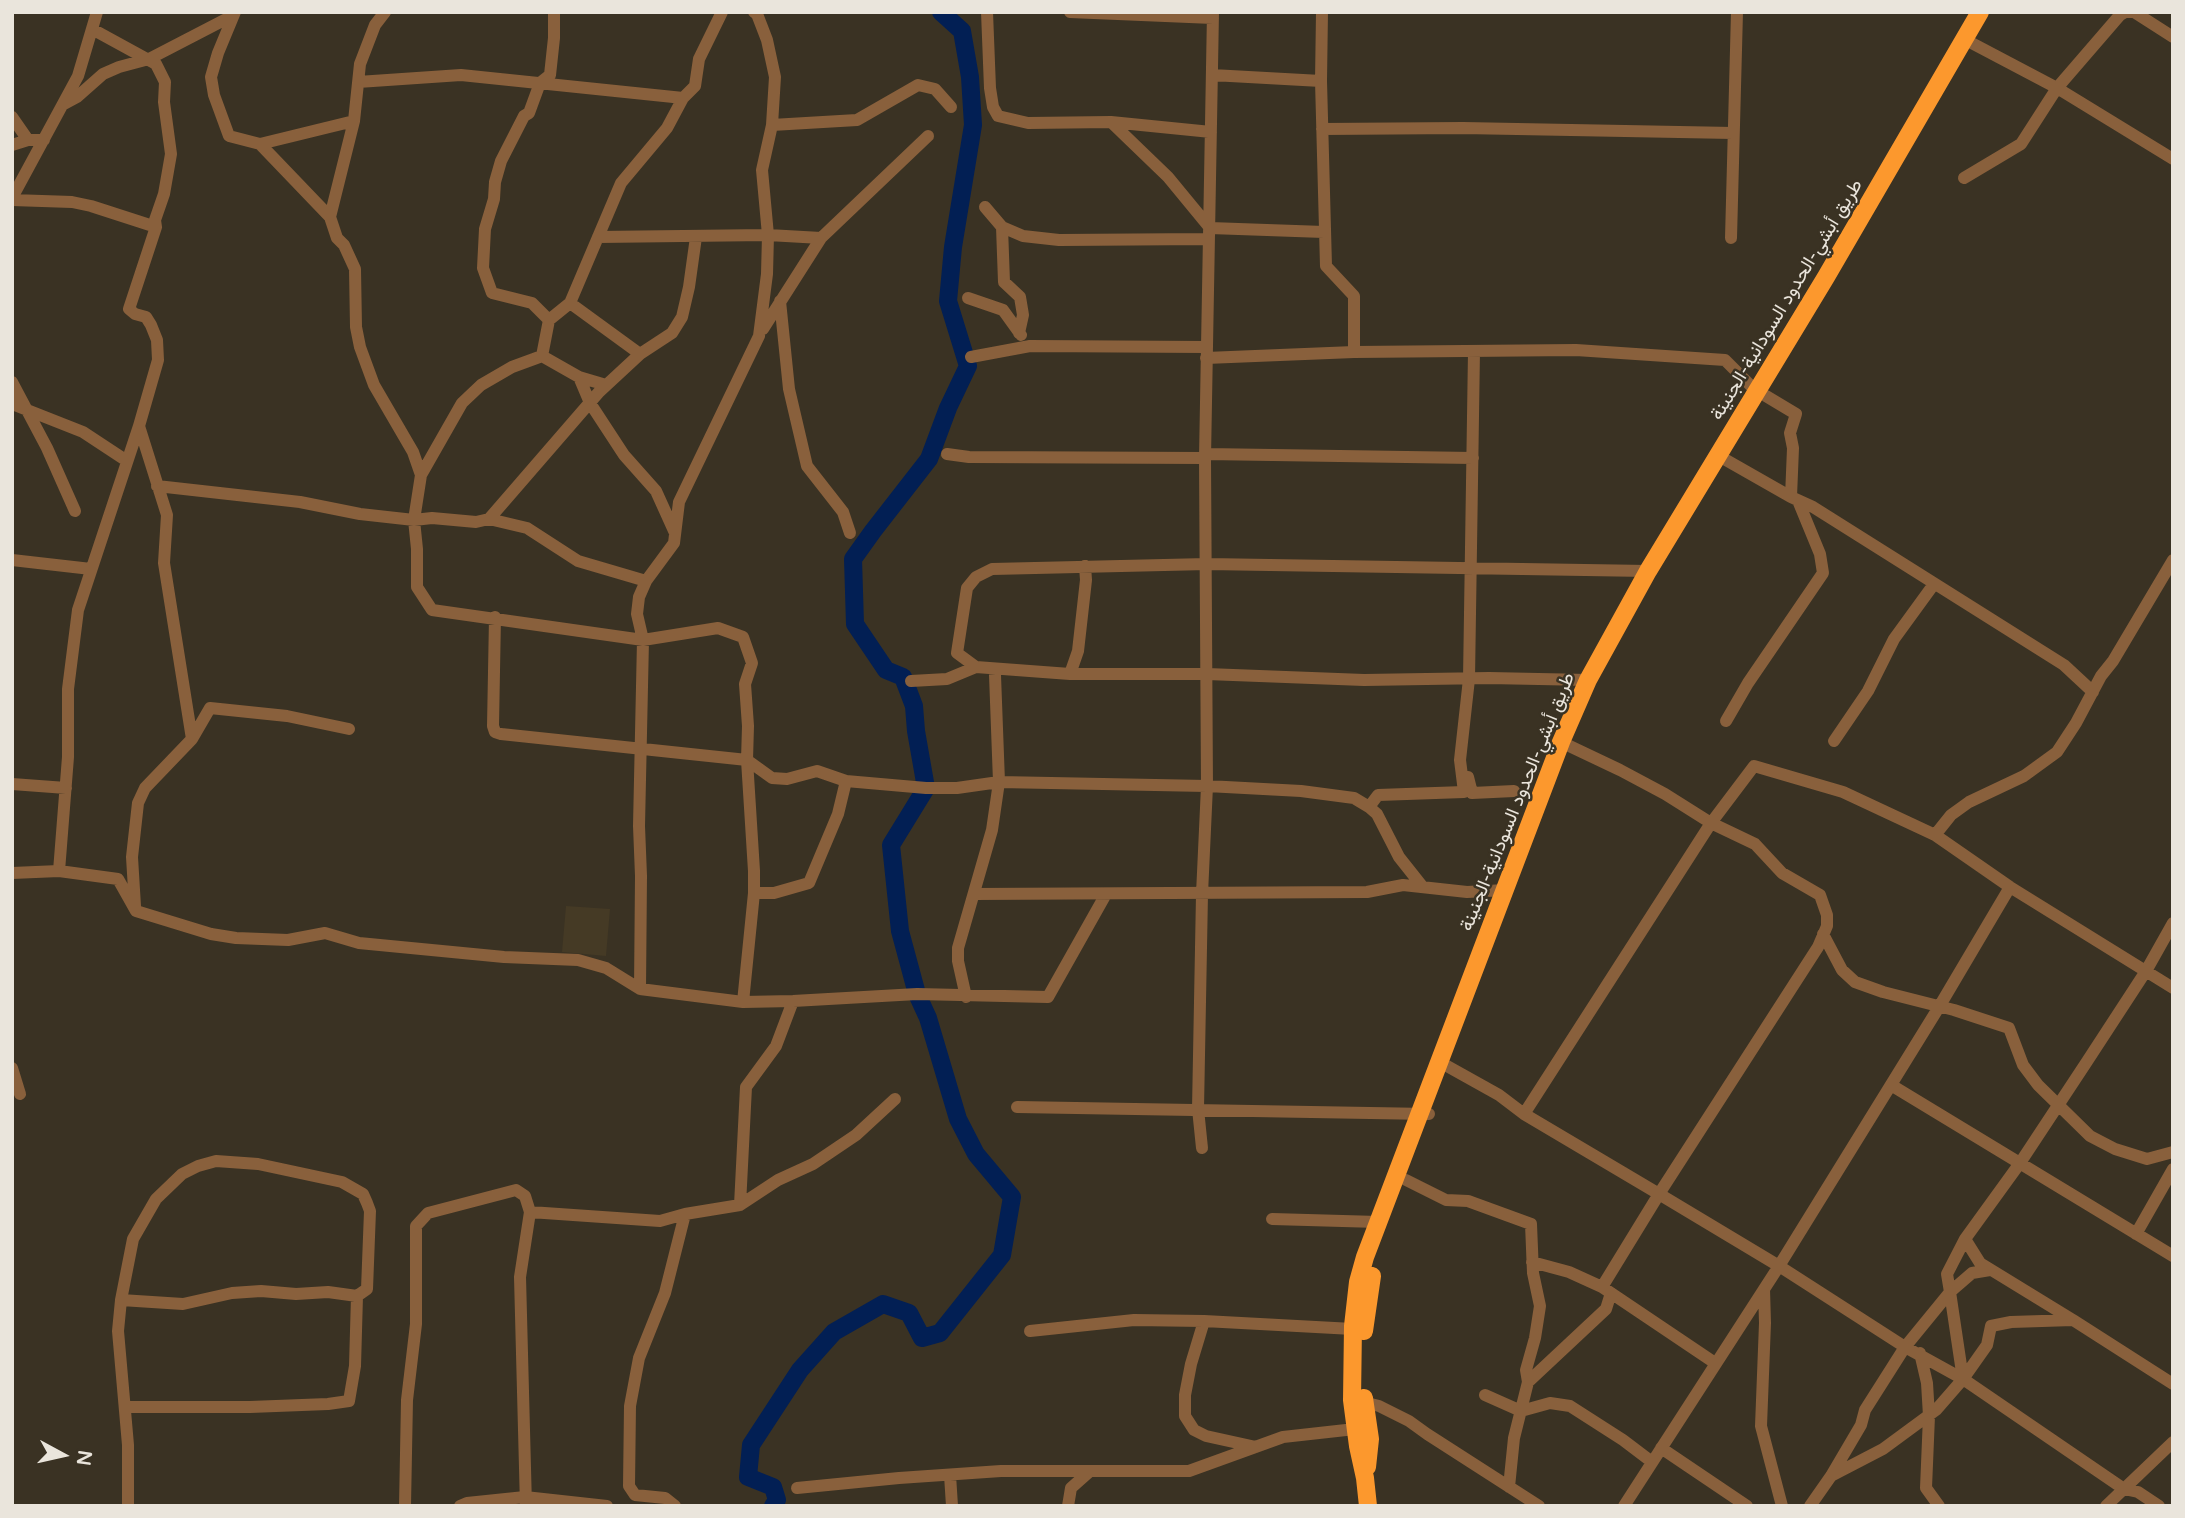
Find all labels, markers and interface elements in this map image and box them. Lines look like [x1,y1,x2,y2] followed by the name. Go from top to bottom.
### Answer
[1706,175,1868,425] street label: طريق أبشي-الحدود السودانية-الجنينة
[1456,669,1580,935] street label: طريق أبشي-الحدود السودانية-الجنينة
[28,1420,98,1490] north arrow
[72,1449,96,1467] text: N

